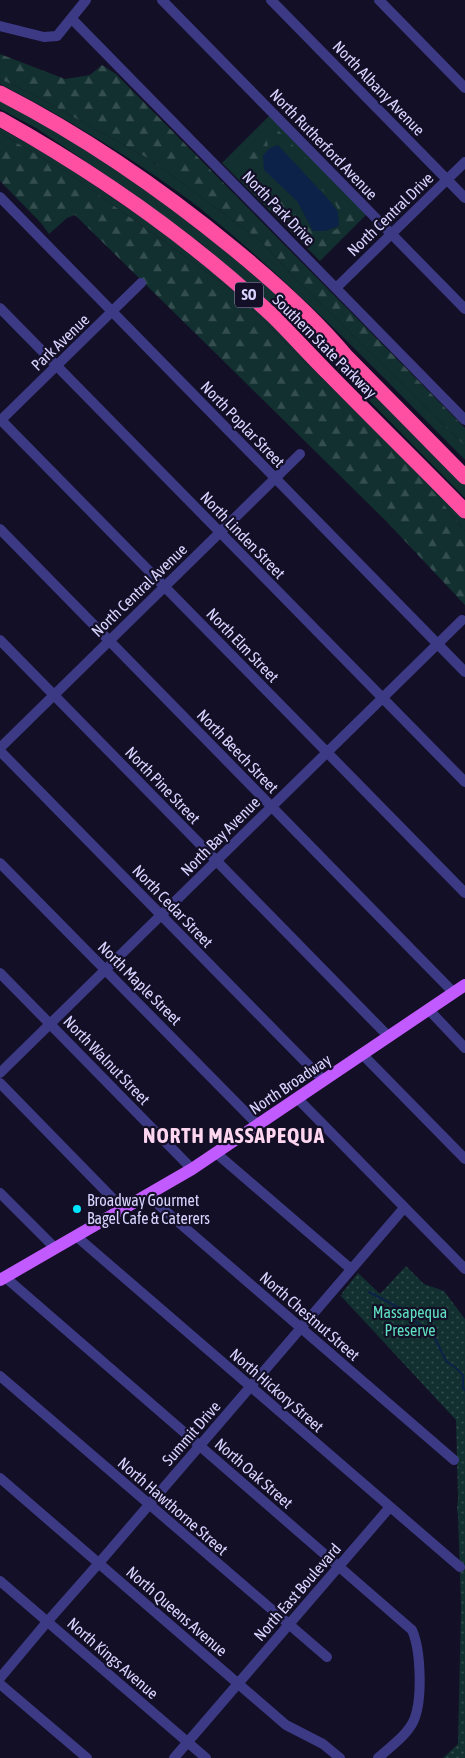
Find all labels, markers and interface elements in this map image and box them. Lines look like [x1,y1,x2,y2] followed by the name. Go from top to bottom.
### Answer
[329,37,429,140] street label: North Albany Avenue
[267,85,381,203] street label: North Rutherford Avenue
[239,167,319,249] street label: North Park Drive
[343,169,437,259] street label: North Central Drive
[235,282,263,308] road number: SO
[269,290,381,403] street label: Southern State Parkway
[27,310,93,374] street label: Park Avenue
[197,377,289,472] street label: North Poplar Street
[197,488,289,582] street label: North Linden Street
[88,540,190,640] street label: North Central Avenue
[203,604,283,686] street label: North Elm Street
[194,706,283,797] street label: North Beech Street
[122,743,204,827] street label: North Pine Street
[177,793,264,880] street label: North Bay Avenue
[129,861,217,951] street label: North Cedar Street
[94,938,186,1029] street label: North Maple Street
[60,1012,154,1108] street label: North Walnut Street
[246,1050,335,1119] street label: North Broadway
[143,1123,325,1147] district label: NORTH MASSAPEQUA
[87,1191,210,1228] place label: Broadway Gourmet Bagel Cafe & Caterers
[71,1203,83,1215] marker: Broadway Gourmet Bagel Cafe & Caterers
[257,1268,364,1364] street label: North Chestnut Street
[373,1303,447,1339] park label: Massapequa Preserve
[226,1345,328,1436] street label: North Hickory Street
[158,1397,224,1469] street label: Summit Drive
[211,1434,297,1512] street label: North Oak Street
[115,1454,232,1559] street label: North Hawthorne Street
[250,1540,344,1644] street label: North East Boulevard
[123,1562,231,1660] street label: North Queens Avenue
[63,1614,162,1703] street label: North Kings Avenue

